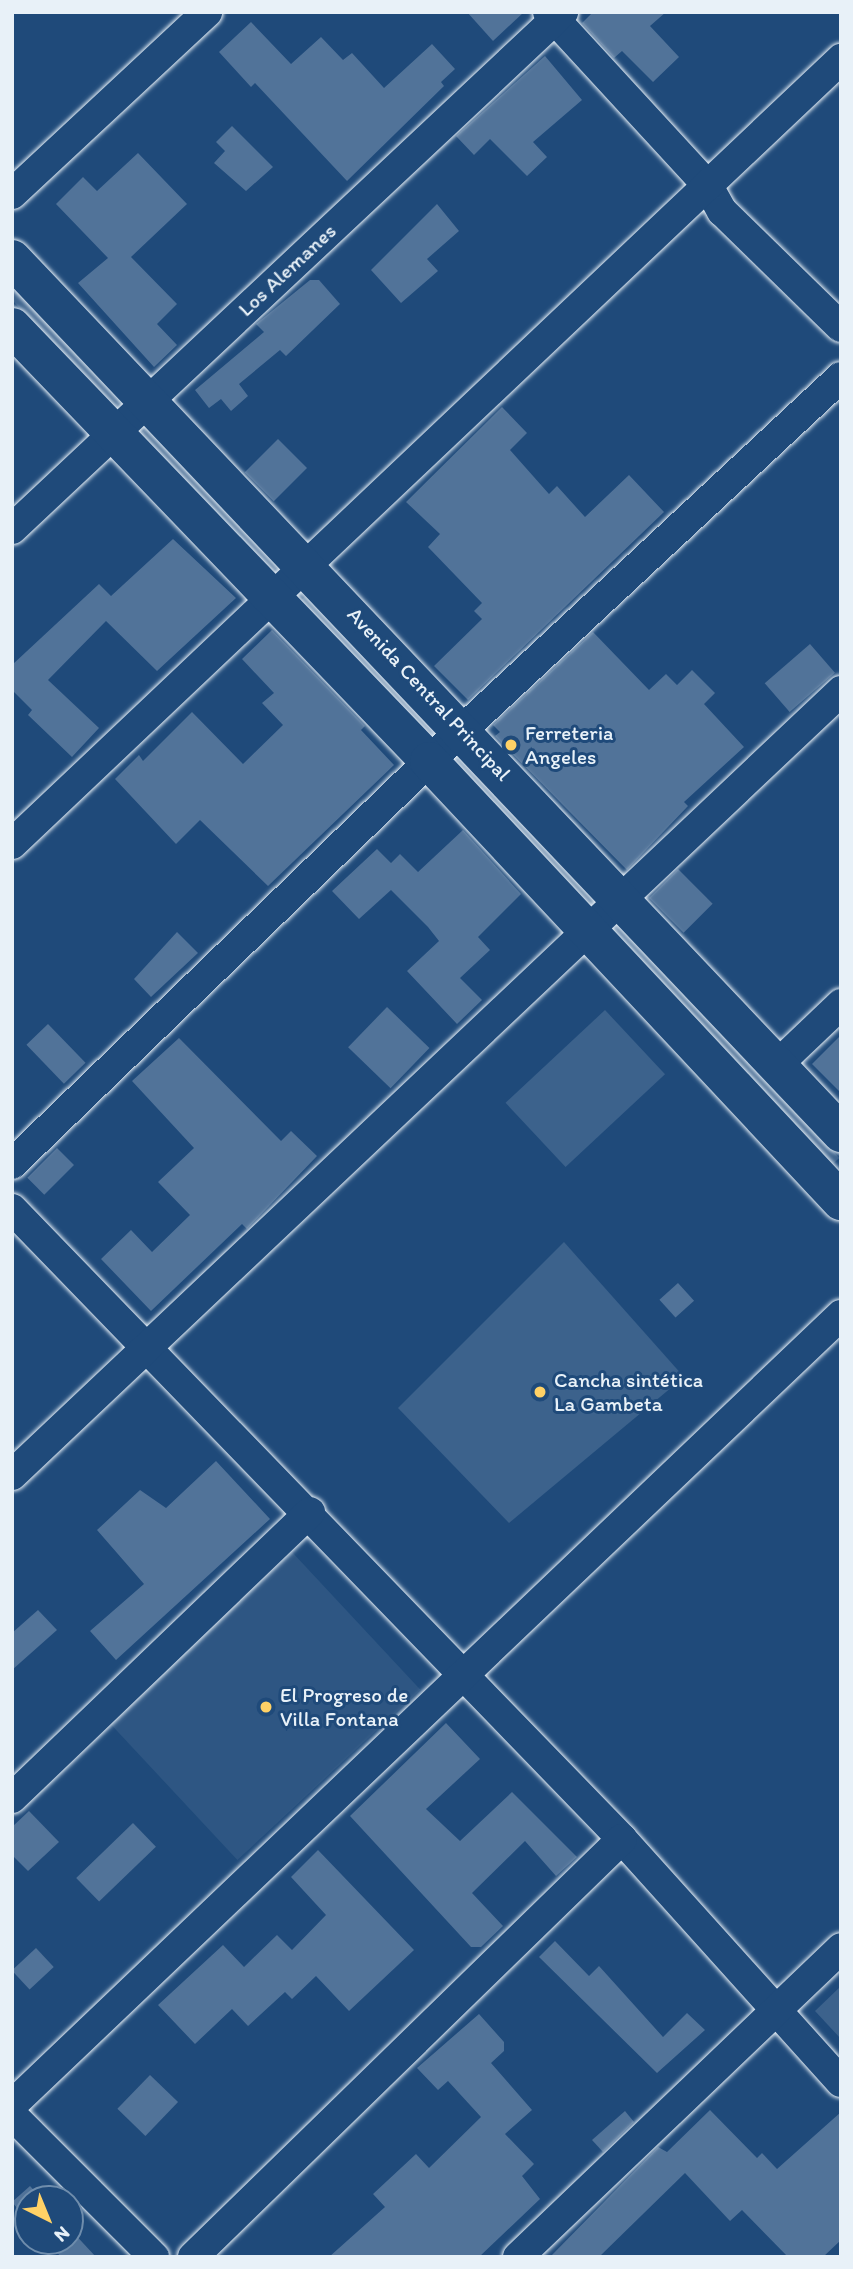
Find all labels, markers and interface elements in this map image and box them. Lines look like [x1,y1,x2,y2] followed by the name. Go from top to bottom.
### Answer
[233,219,341,321] street label: Los Alemanes
[342,602,516,786] street label: Avenida Central Principal
[525,720,613,770] place label: Ferreteria Angeles
[503,737,519,753] marker: Ferreteria Angeles
[554,1367,704,1417] place label: Cancha sintética La Gambeta
[532,1384,548,1400] marker: Cancha sintética La Gambeta
[280,1682,409,1732] place label: El Progreso de Villa Fontana
[258,1699,274,1715] marker: El Progreso de Villa Fontana
[14,2185,84,2255] north arrow
[50,2221,75,2247] text: N

